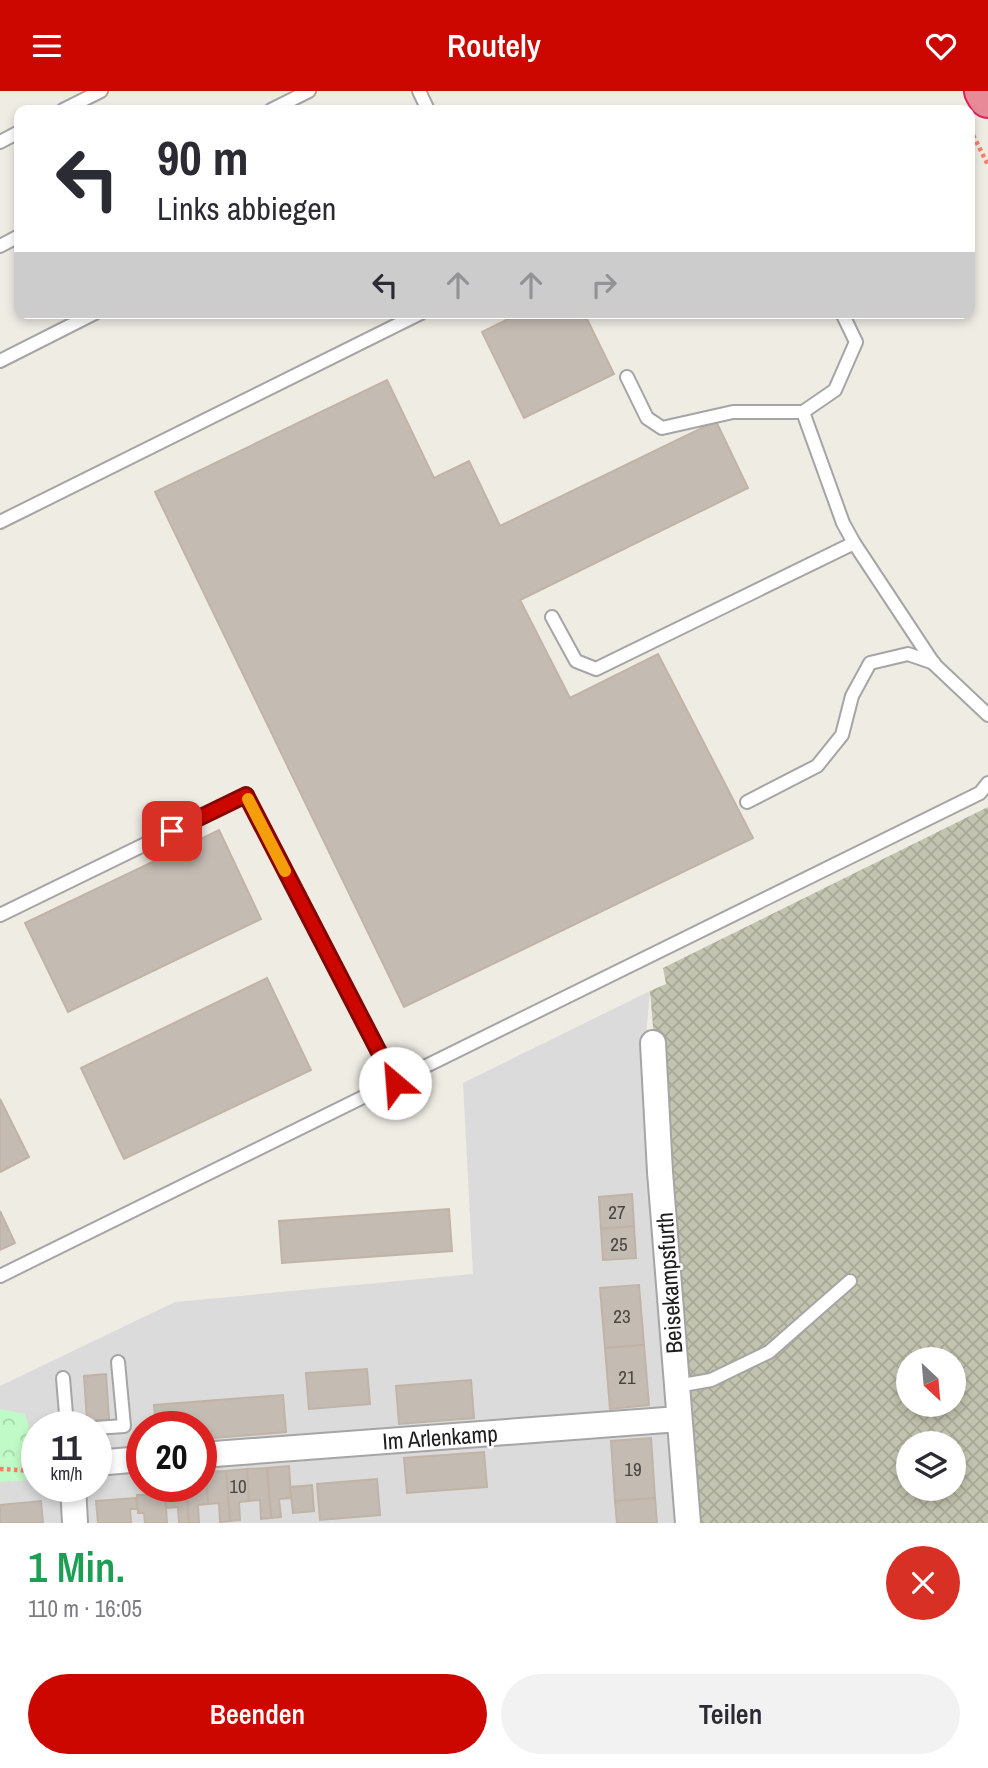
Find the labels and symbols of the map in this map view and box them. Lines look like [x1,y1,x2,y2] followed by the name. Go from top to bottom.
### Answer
[142,801,202,861] pin
[358,1046,432,1120] position arrow
[608,1199,626,1225] house number: 27
[649,1211,689,1355] street label: Beisekampsfurth
[610,1231,628,1257] house number: 25
[613,1303,631,1329] house number: 23
[896,1347,966,1417] north arrow
[618,1364,636,1390] house number: 21
[126,1411,217,1502] speed limit sign: 20
[381,1418,499,1456] street label: Im Arlenkamp
[624,1456,642,1482] house number: 19
[229,1473,247,1499] house number: 10

